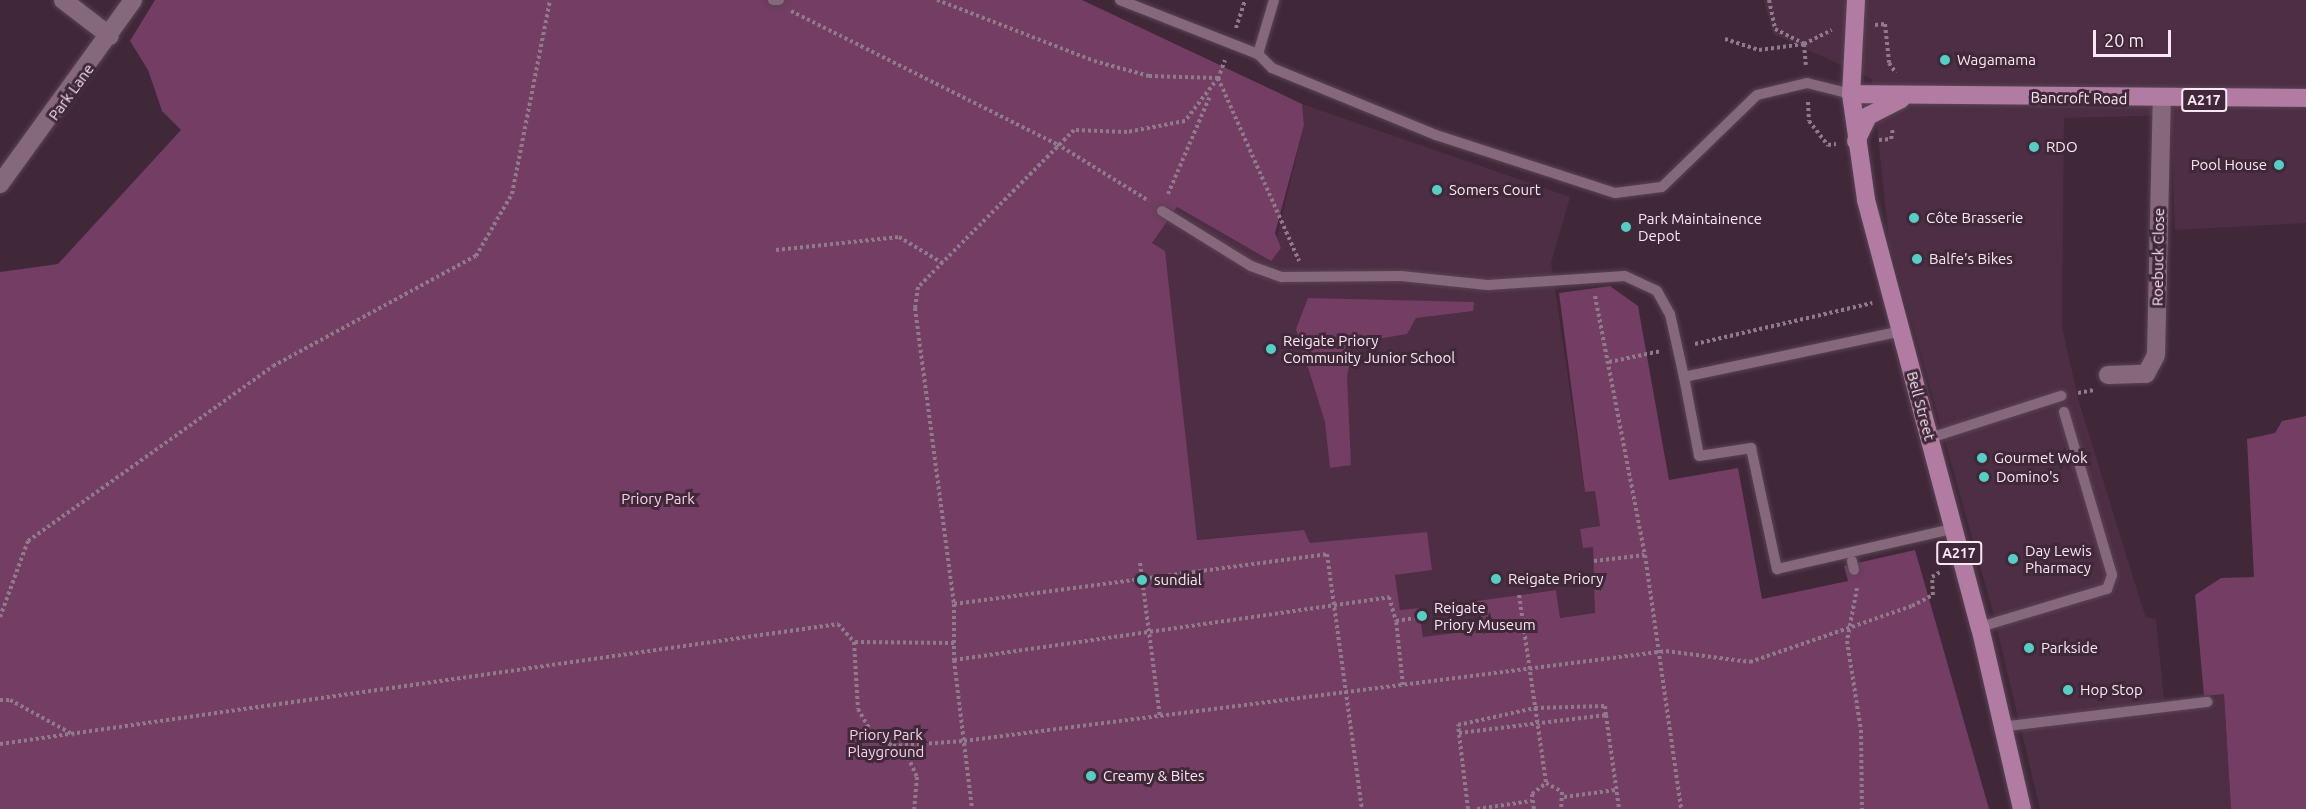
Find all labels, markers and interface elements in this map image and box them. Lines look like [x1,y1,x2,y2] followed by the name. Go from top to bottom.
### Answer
[2096,18,2174,56] scale bar
[2104,30,2144,50] text: 20 m
[1957,51,2036,69] place label: Wagamama
[1938,53,1952,67] marker: Wagamama
[44,60,98,124] street label: Park Lane
[2030,88,2128,108] street label: Bancroft Road
[2180,89,2228,111] road number: A217
[2046,138,2078,156] place label: RDO
[2027,140,2041,154] marker: RDO
[2191,156,2267,174] place label: Pool House
[2272,158,2286,172] marker: Pool House
[1449,181,1541,199] place label: Somers Court
[1430,183,1444,197] marker: Somers Court
[2148,208,2168,306] street label: Roebuck Close
[1638,209,1762,244] place label: Park Maintainence Depot
[1926,209,2023,227] place label: Côte Brasserie
[1907,211,1921,225] marker: Côte Brasserie
[1619,220,1633,234] marker: Park Maintainence Depot
[1929,250,2013,268] place label: Balfe's Bikes
[1910,252,1924,266] marker: Balfe's Bikes
[1283,331,1455,366] place label: Reigate Priory Community Junior School
[1264,342,1278,356] marker: Reigate Priory Community Junior School
[1903,369,1939,443] street label: Bell Street
[1994,449,2088,467] place label: Gourmet Wok
[1975,451,1989,465] marker: Gourmet Wok
[1996,468,2059,486] place label: Domino's
[1977,470,1991,484] marker: Domino's
[621,490,695,508] park label: Priory Park
[2025,541,2092,576] place label: Day Lewis Pharmacy
[1935,542,1983,564] road number: A217
[2006,552,2020,566] marker: Day Lewis Pharmacy
[1508,570,1603,588] place label: Reigate Priory
[1154,571,1202,589] place label: sundial
[1489,572,1503,586] marker: Reigate Priory
[1135,573,1149,587] marker: sundial
[1434,598,1536,633] place label: Reigate Priory Museum
[1415,609,1429,623] marker: Reigate Priory Museum
[2041,639,2098,657] place label: Parkside
[2022,641,2036,655] marker: Parkside
[2080,681,2143,699] place label: Hop Stop
[2061,683,2075,697] marker: Hop Stop
[848,725,924,760] park label: Priory Park Playground
[1103,767,1205,785] place label: Creamy & Bites
[1084,769,1098,783] marker: Creamy & Bites

